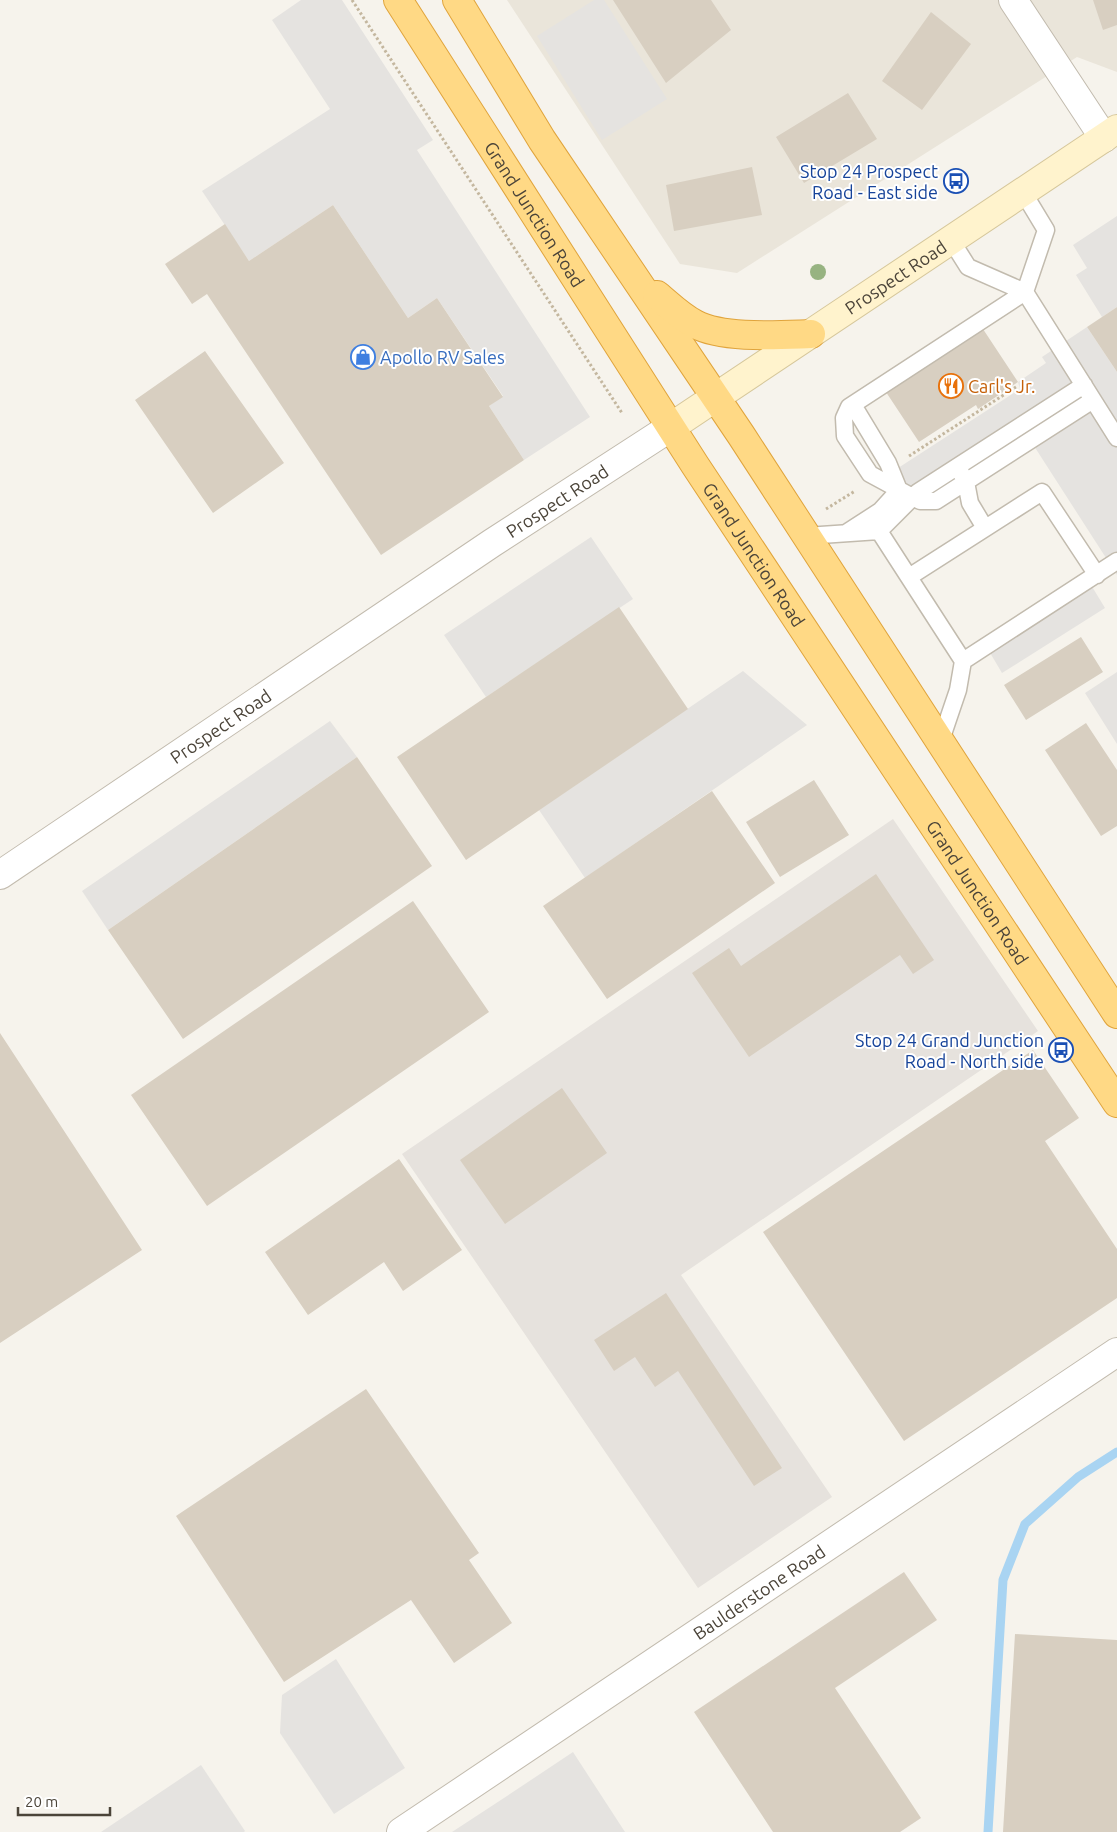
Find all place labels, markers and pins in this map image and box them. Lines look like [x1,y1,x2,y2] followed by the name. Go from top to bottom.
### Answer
[800,161,938,202] place label: Stop 24 Prospect Road - East side
[943,168,969,194] bus stop icon: Stop 24 Prospect Road - East side
[350,344,376,370] shop icon: Apollo RV Sales
[380,347,505,367] place label: Apollo RV Sales
[938,373,964,399] restaurant icon: Carl's Jr.
[968,376,1035,396] place label: Carl's Jr.
[855,1030,1044,1071] place label: Stop 24 Grand Junction Road - North side
[1048,1037,1074,1063] bus stop icon: Stop 24 Grand Junction Road - North side

